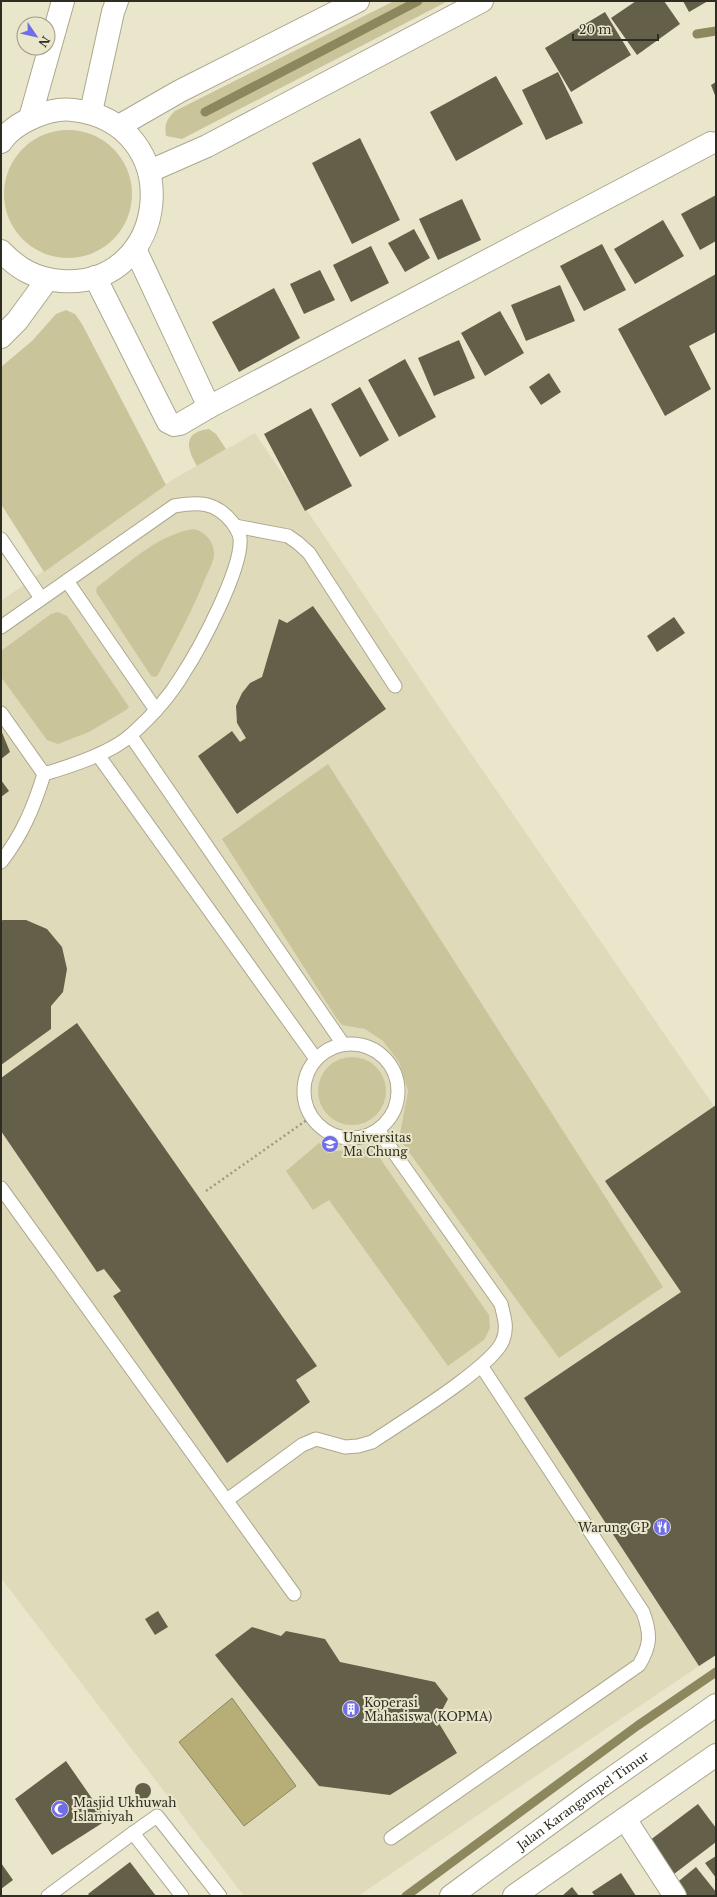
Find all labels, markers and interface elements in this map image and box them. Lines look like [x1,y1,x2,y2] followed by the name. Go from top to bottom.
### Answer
[16,16,56,56] north arrow
[573,16,658,42] scale bar
[579,22,611,37] text: 20 m
[35,33,53,50] text: N
[343,1130,411,1159] place label: Universitas Ma Chung
[320,1134,340,1154] school or university icon: Universitas Ma Chung
[652,1517,672,1537] restaurant icon: Warung GP
[577,1520,649,1535] place label: Warung GP
[364,1695,492,1724] place label: Koperasi Mahasiswa (KOPMA)
[341,1699,361,1719] building icon: Koperasi Mahasiswa (KOPMA)
[512,1747,652,1854] street label: Jalan Karangampel Timur
[73,1795,177,1824] place label: Masjid Ukhuwah Islamiyah
[50,1799,70,1819] mosque icon: Masjid Ukhuwah Islamiyah

